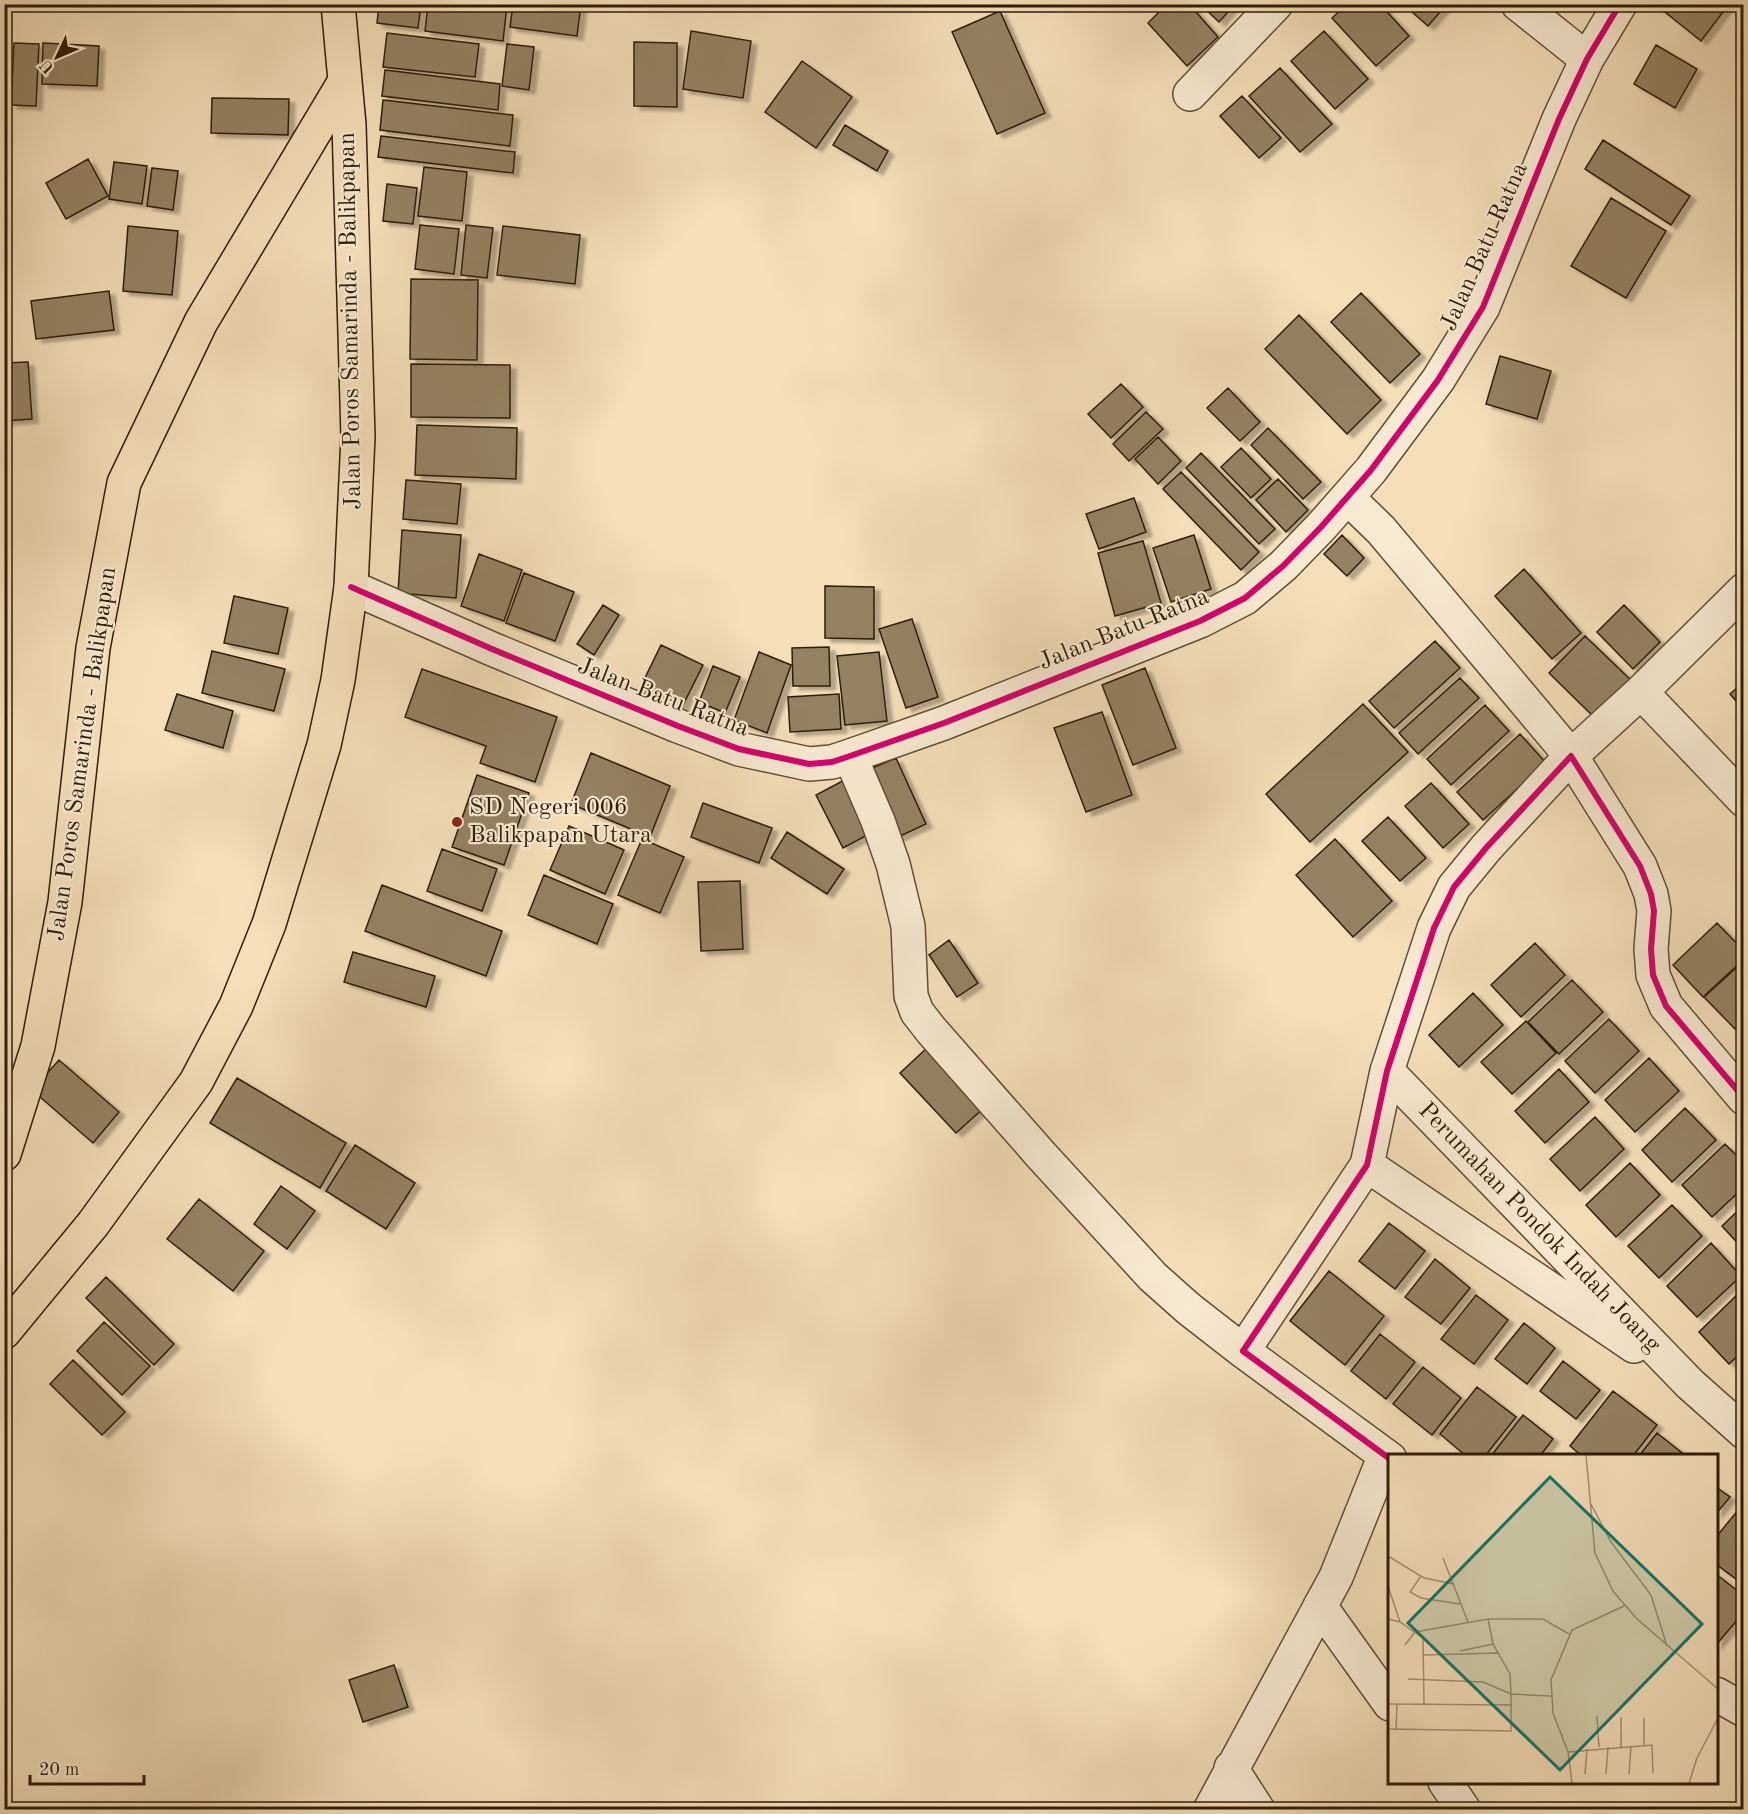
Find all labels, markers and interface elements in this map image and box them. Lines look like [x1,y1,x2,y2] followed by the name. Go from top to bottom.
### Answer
[27,27,87,87] north arrow
[37,56,58,76] text: U
[336,132,366,510] street label: Jalan Poros Samarinda - Balikpapan
[1437,159,1533,335] street label: Jalan Batu Ratna
[45,565,121,943] street label: Jalan Poros Samarinda - Balikpapan
[1035,585,1213,675] street label: Jalan Batu Ratna
[574,654,752,742] street label: Jalan Batu Ratna
[469,796,652,848] place label: SD Negeri 006 Balikpapan Utara
[450,815,464,829] marker: SD Negeri 006 Balikpapan Utara
[1413,1098,1665,1358] street label: Perumahan Pondok Indah Joang
[1388,1454,1718,1784] inset map
[30,1748,144,1786] scale bar
[39,1761,79,1779] text: 20 m

